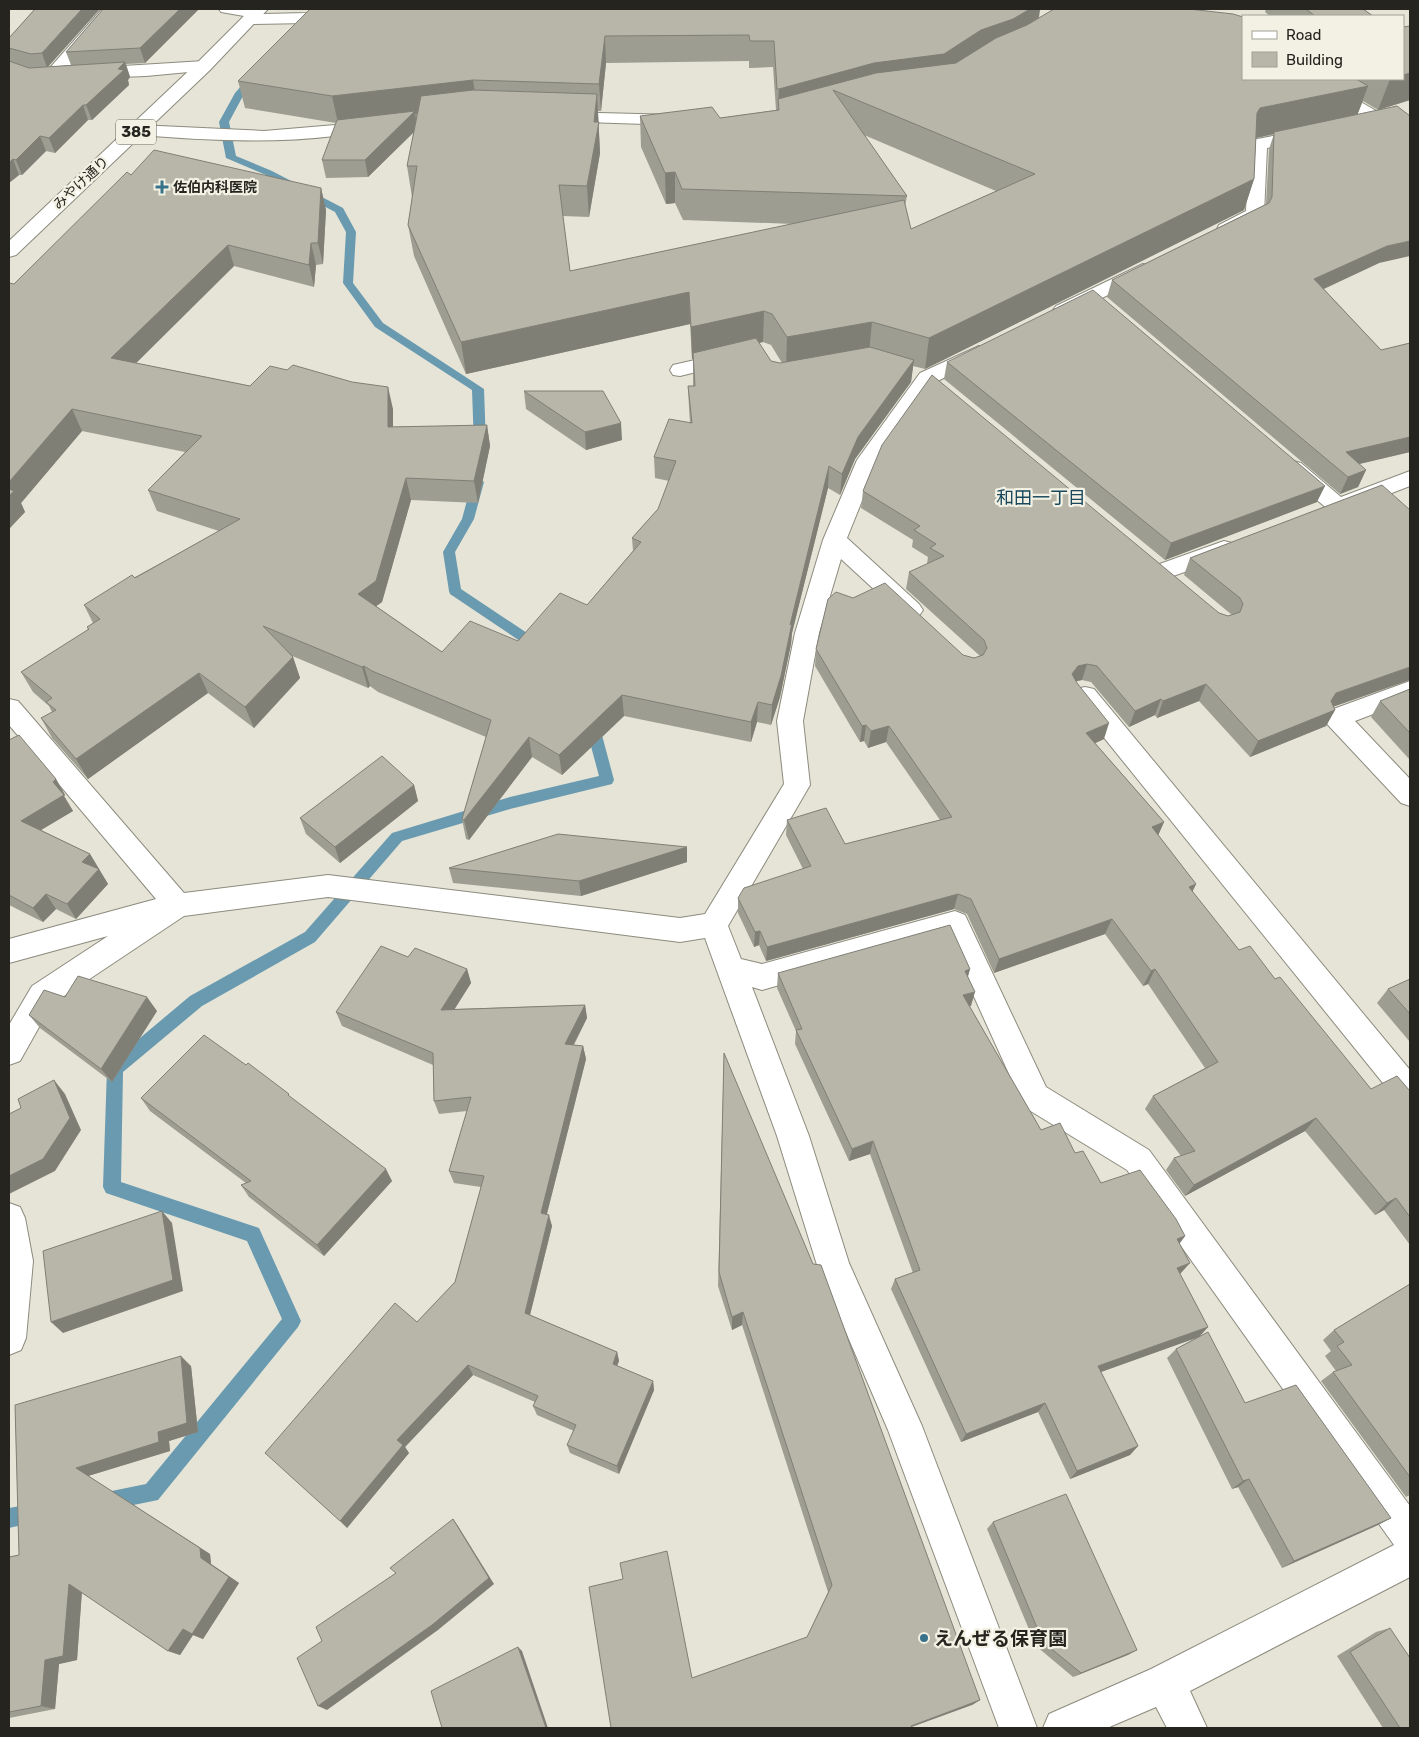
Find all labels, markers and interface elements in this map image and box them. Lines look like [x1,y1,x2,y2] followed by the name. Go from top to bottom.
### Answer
[1242,15,1404,80] legend
[1286,26,1322,44] text: Road
[1286,51,1343,69] text: Building
[116,120,156,144] road number: 385
[50,153,112,213] street label: みやけ通り
[173,179,257,196] place label: 佐伯内科医院
[155,180,169,194] marker: 佐伯内科医院
[996,487,1086,509] district label: 和田一丁目
[934,1627,1067,1650] place label: えんぜる保育園
[918,1632,930,1644] marker: えんぜる保育園

